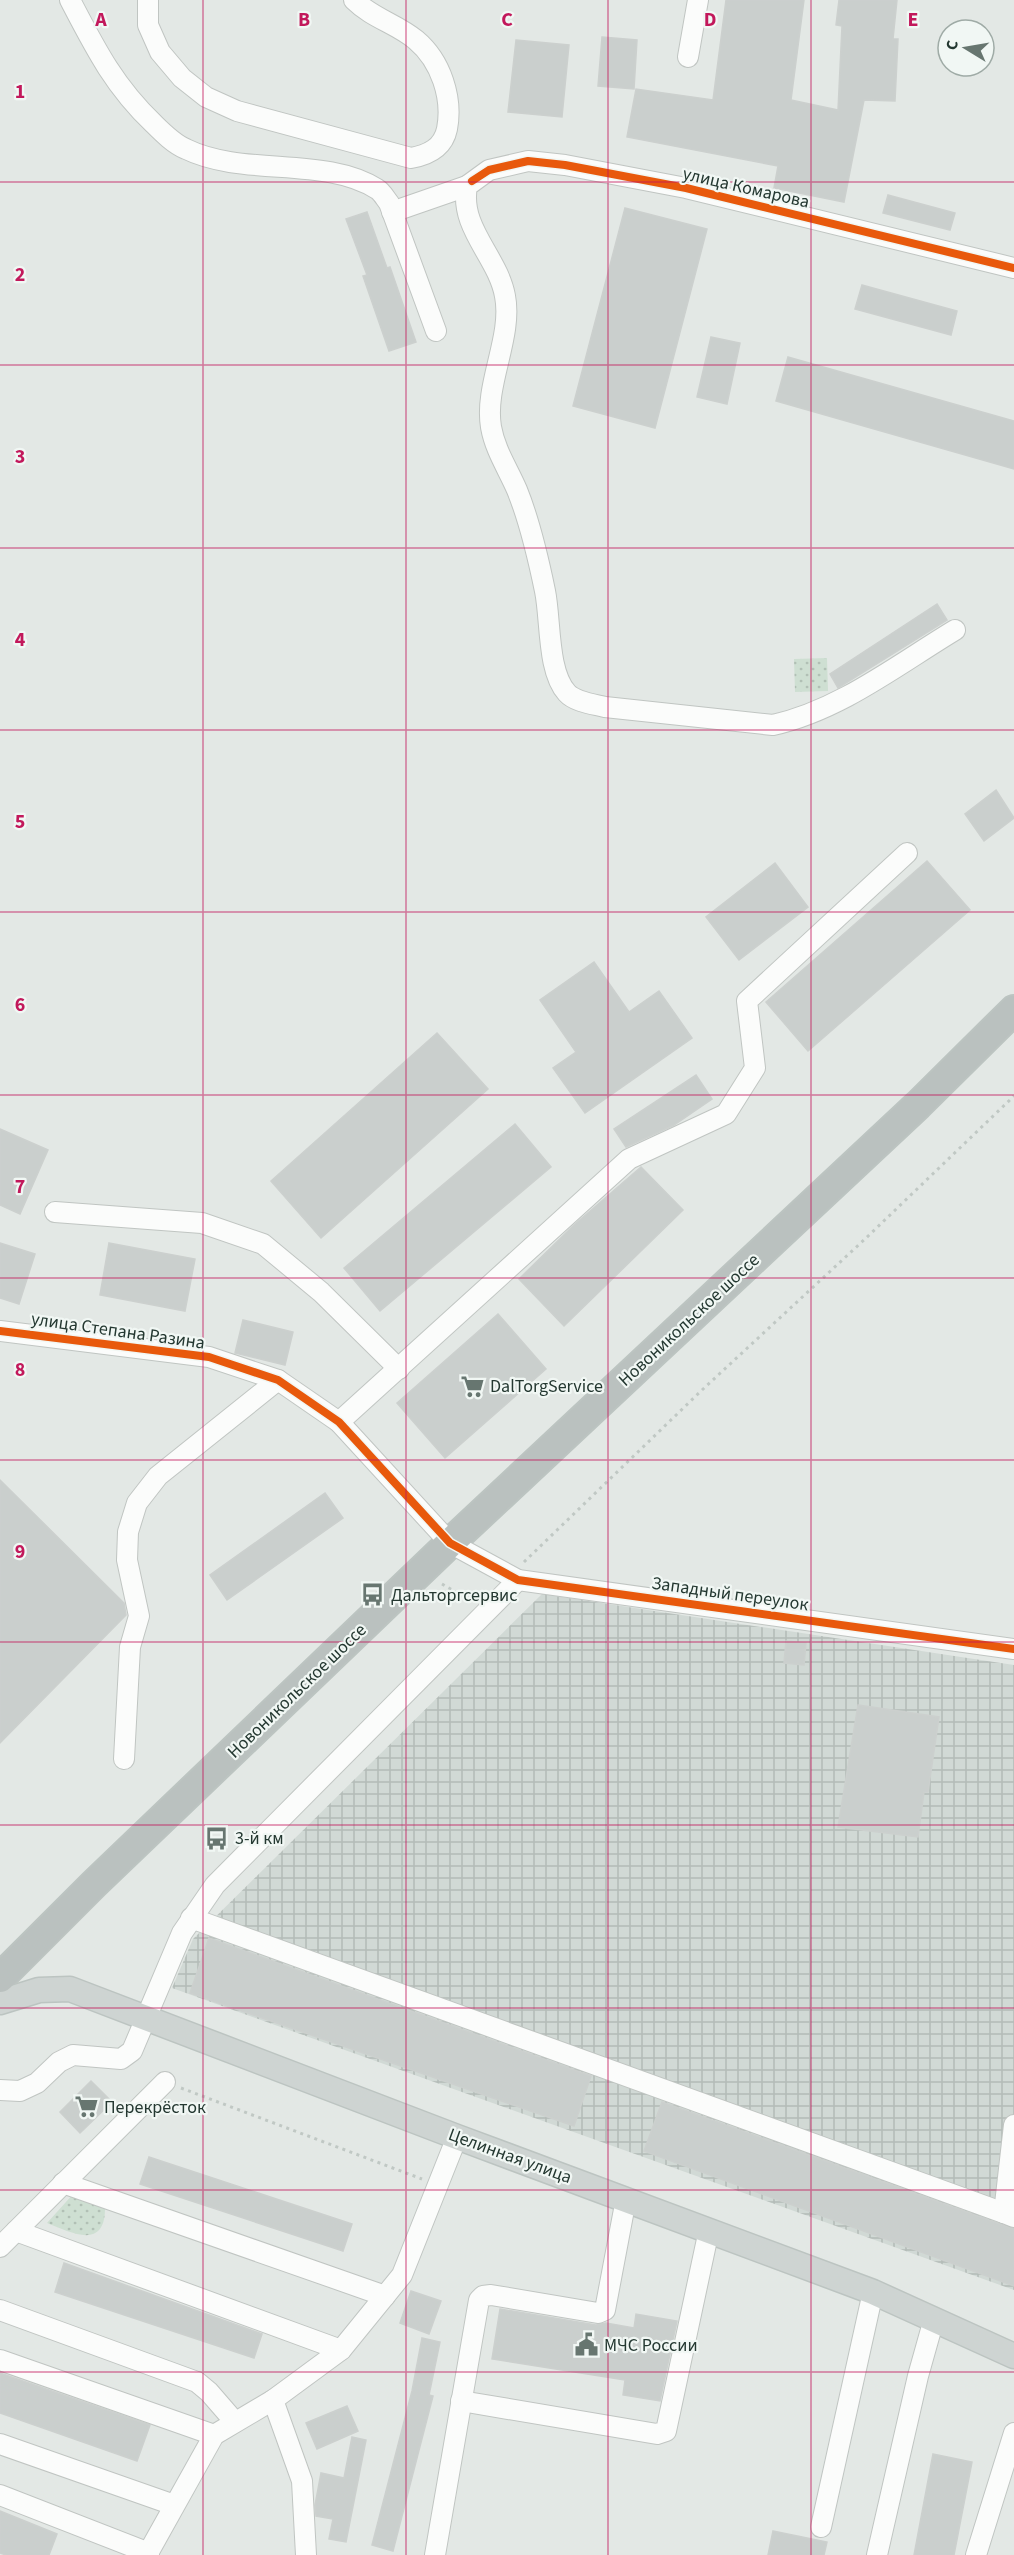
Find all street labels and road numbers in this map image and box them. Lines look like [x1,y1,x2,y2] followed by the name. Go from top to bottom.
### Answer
[680,161,812,215] street label: улица Комарова
[613,1248,765,1392] street label: Новоникольское шоссе
[29,1306,207,1356] street label: улица Степана Разина
[650,1571,810,1617] street label: Западный переулок
[222,1618,372,1764] street label: Новоникольское шоссе
[445,2122,575,2190] street label: Целинная улица

